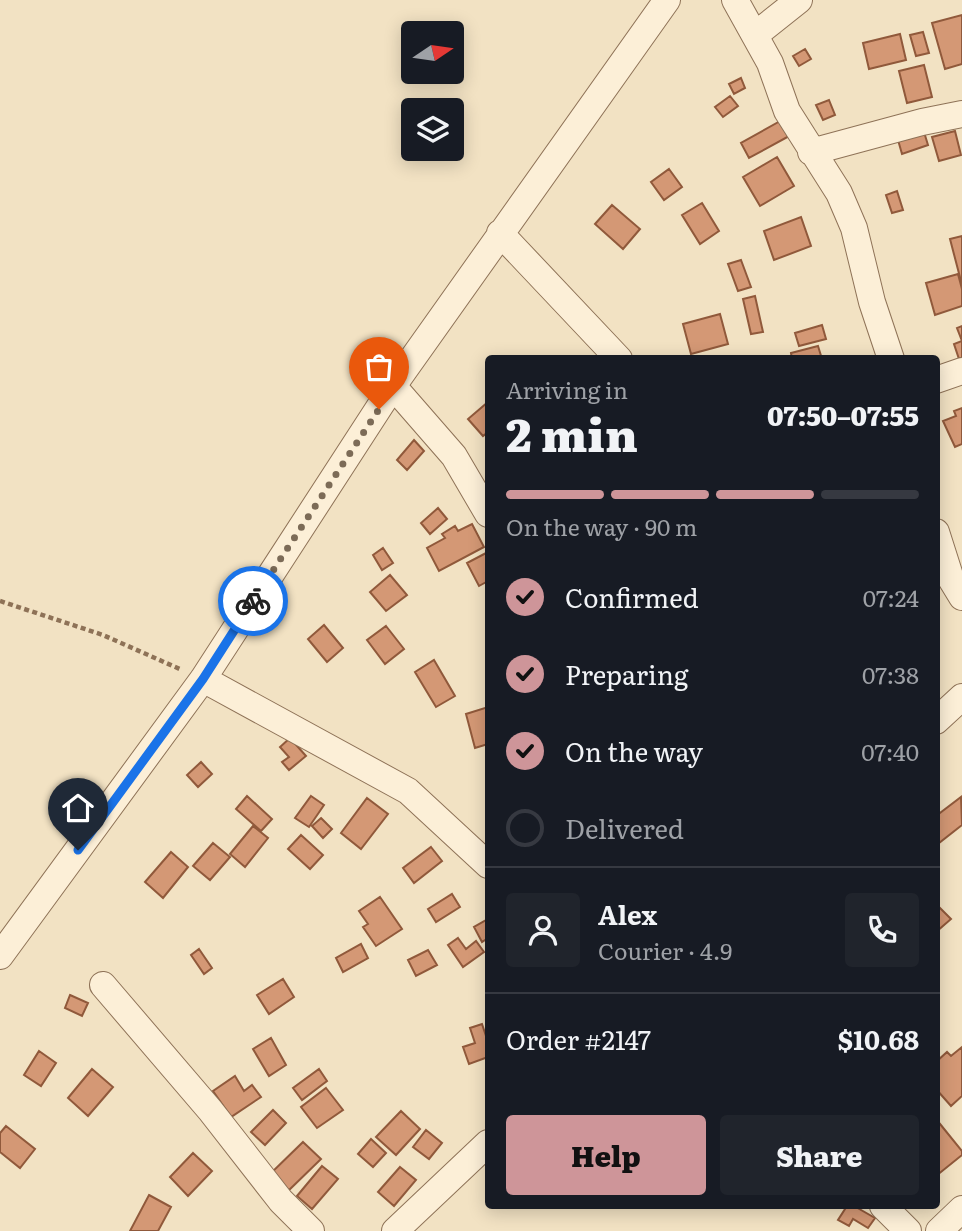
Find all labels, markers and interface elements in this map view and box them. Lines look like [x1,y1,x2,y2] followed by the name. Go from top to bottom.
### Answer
[401,21,464,84] north arrow
[401,21,464,161] map controls
[401,98,464,161] button: layers
[349,337,409,409] pin
[360,348,398,386] icon: bag
[506,372,628,406] text: Arriving in
[767,395,919,434] text: 07:50–07:55
[506,398,638,466] text: 2 min
[506,509,697,543] text: On the way · 90 m
[218,566,288,636] courier
[565,577,699,616] text: Confirmed
[506,578,544,616] icon: check
[863,580,919,614] text: 07:24
[234,582,272,620] icon: bike
[565,654,688,693] text: Preparing
[506,655,544,693] icon: check
[862,657,919,691] text: 07:38
[565,731,703,770] text: On the way
[506,732,544,770] icon: check
[861,734,919,768] text: 07:40
[48,778,108,850] pin
[59,789,97,827] icon: home
[565,808,684,847] text: Delivered
[506,893,580,967] button: person
[845,893,919,967] button: phone
[598,894,657,933] text: Alex
[598,933,732,967] text: Courier · 4.9
[506,1019,651,1058] text: Order #2147
[838,1019,919,1058] text: $10.68
[506,1115,706,1195] button: Help
[720,1115,919,1195] button: Share

